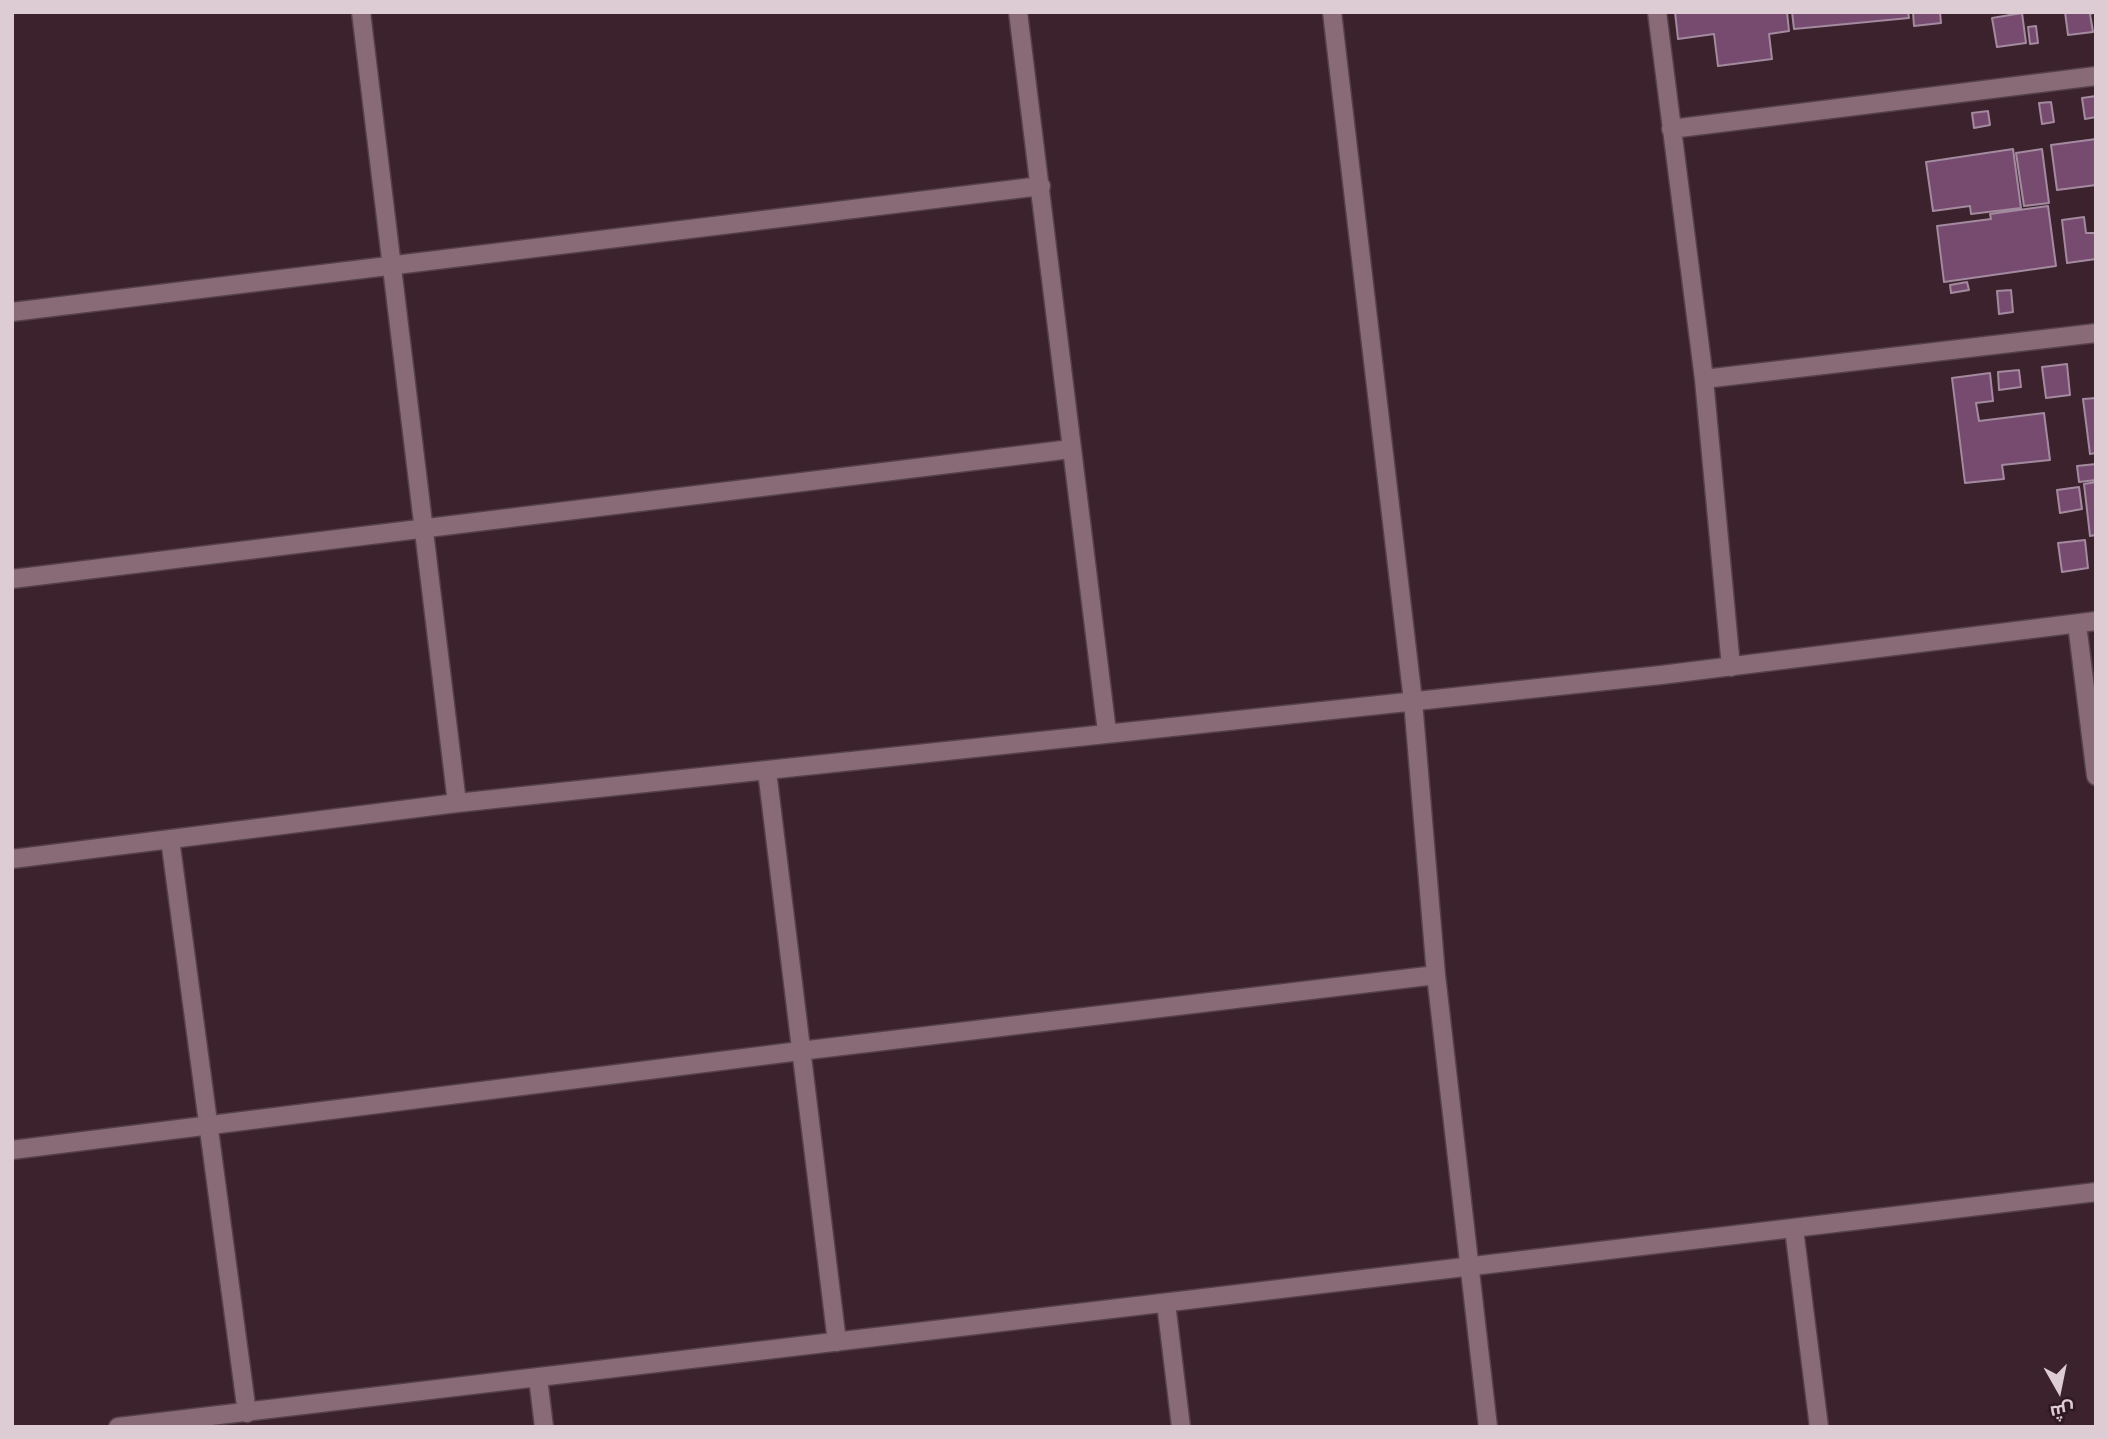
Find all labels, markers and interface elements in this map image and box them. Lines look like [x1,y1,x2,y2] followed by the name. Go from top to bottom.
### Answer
[2024,1355,2094,1425] north arrow
[2049,1398,2076,1425] text: ش

